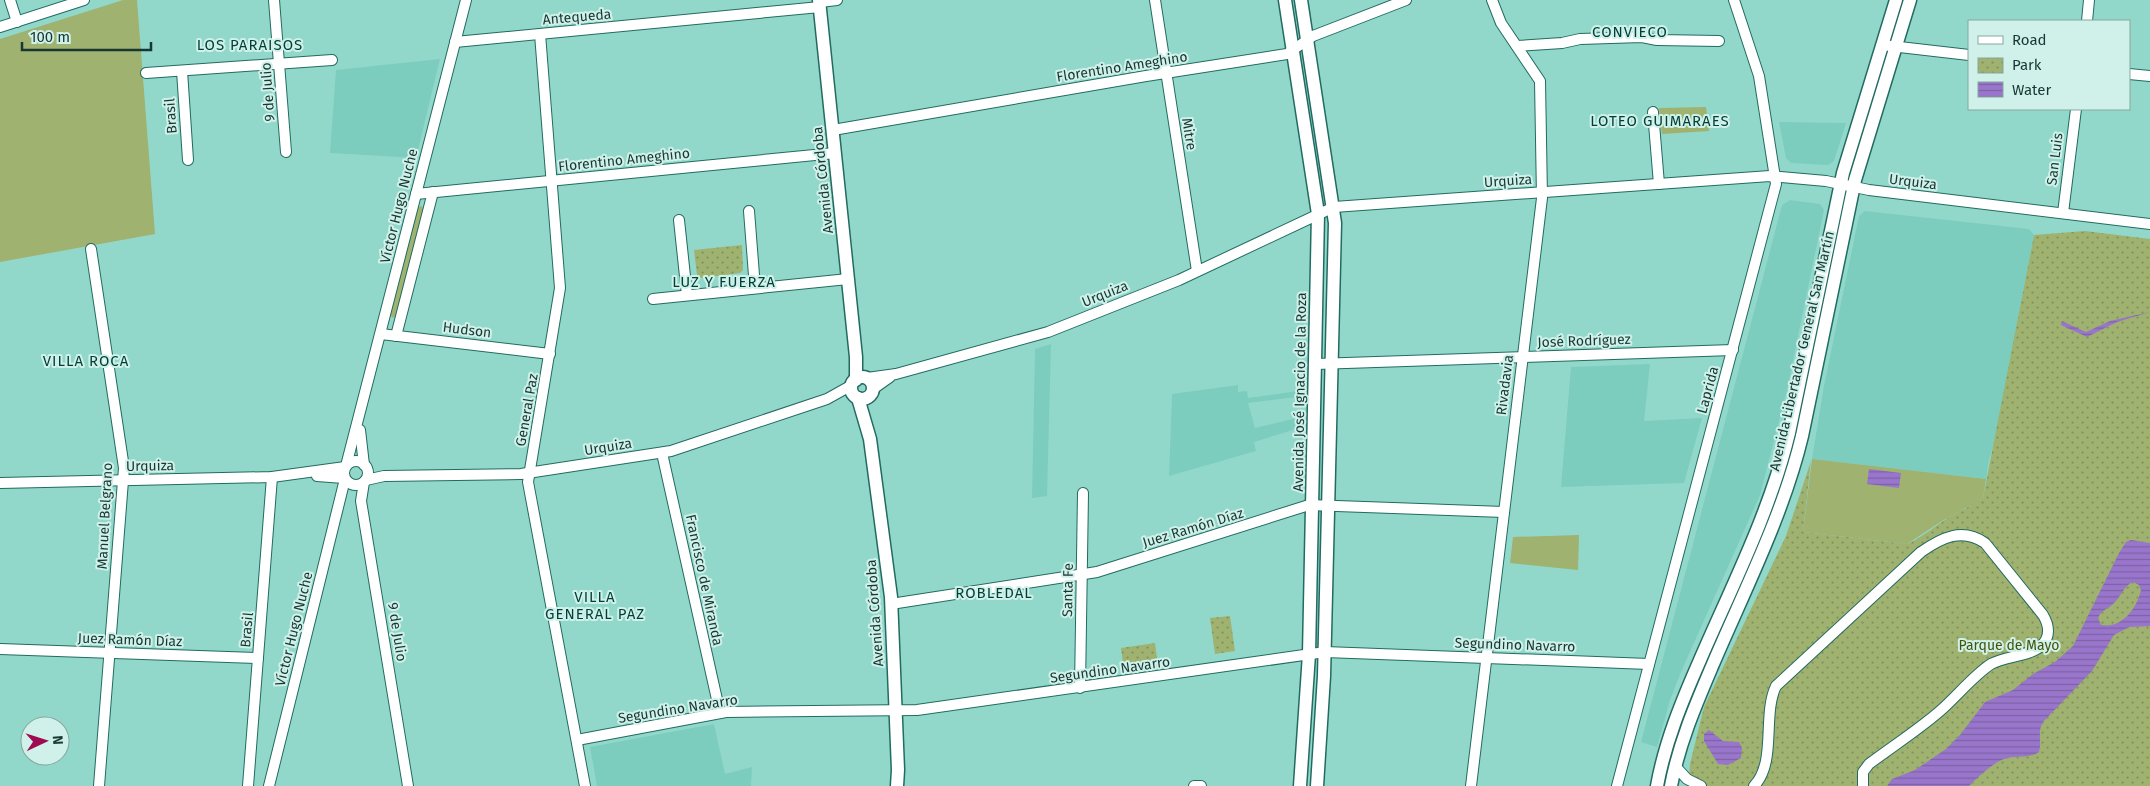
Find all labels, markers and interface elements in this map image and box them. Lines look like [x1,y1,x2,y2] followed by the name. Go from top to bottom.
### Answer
[542,6,612,28] street label: Antequeda
[22,20,151,52] scale bar
[1968,20,2130,110] legend
[1592,23,1668,41] district label: CONVIECO
[30,28,70,46] text: 100 m
[2012,31,2047,49] text: Road
[197,36,303,54] district label: LOS PARAISOS
[1055,48,1189,86] street label: Florentino Ameghino
[2012,56,2042,74] text: Park
[257,62,279,122] street label: 9 de Julio
[2012,81,2051,99] text: Water
[161,98,181,134] street label: Brasil
[1590,112,1730,130] district label: LOTEO GUIMARAES
[1178,117,1200,151] street label: Mitre
[809,126,837,234] street label: Avenida Córdoba
[2043,131,2067,186] street label: San Luis
[557,145,691,175] street label: Florentino Ameghino
[377,147,421,265] street label: Víctor Hugo Nuche
[1483,171,1533,191] street label: Urquiza
[1888,171,1938,193] street label: Urquiza
[1766,229,1838,473] street label: Avenida Libertador General San Martín
[672,273,776,291] district label: LUZ Y FUERZA
[1079,277,1131,311] street label: Urquiza
[1290,292,1310,492] street label: Avenida José Ignacio de la Roza
[442,319,492,341] street label: Hudson
[1537,331,1631,351] street label: José Rodríguez
[43,352,129,370] district label: VILLA ROCA
[1493,354,1517,416] street label: Rivadavia
[1694,365,1722,415] street label: Laprida
[512,372,542,448] street label: General Paz
[583,435,633,459] street label: Urquiza
[126,457,174,475] street label: Urquiza
[94,462,116,570] street label: Manuel Belgrano
[1141,505,1245,551] street label: Juez Ramón Díaz
[682,513,726,647] street label: Francisco de Miranda
[863,559,887,667] street label: Avenida Córdoba
[1059,563,1077,617] street label: Santa Fe
[272,570,316,688] street label: Víctor Hugo Nuche
[955,584,1033,602] district label: ROBLEDAL
[545,588,645,623] district label: VILLA GENERAL PAZ
[384,601,410,663] street label: 9 de Julio
[237,612,257,648] street label: Brasil
[77,630,183,650] street label: Juez Ramón Díaz
[1454,634,1576,656] street label: Segundino Navarro
[1959,637,2059,654] park label: Parque de Mayo
[1049,653,1171,687] street label: Segundino Navarro
[617,691,739,727] street label: Segundino Navarro
[20,716,70,766] north arrow
[49,735,66,745] text: N

